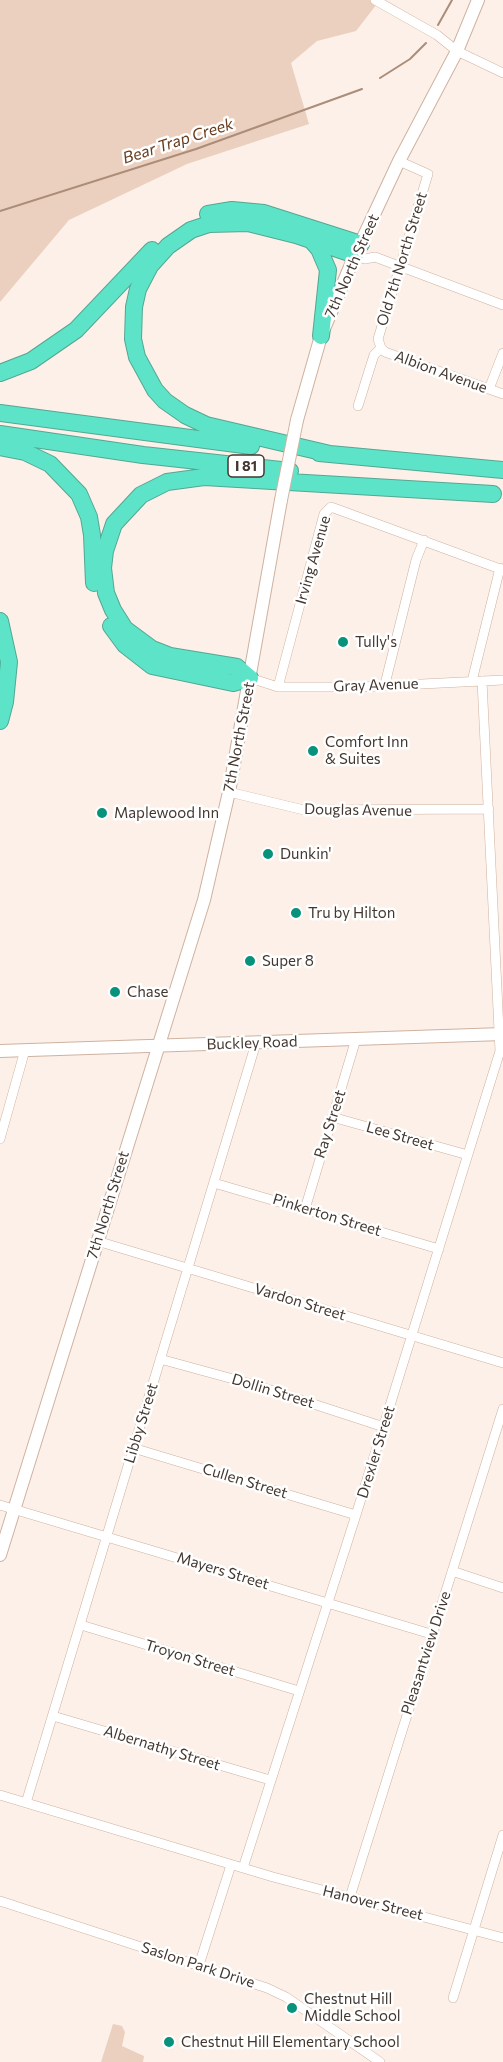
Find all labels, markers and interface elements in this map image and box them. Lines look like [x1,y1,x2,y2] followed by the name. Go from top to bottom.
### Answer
[120,114,236,168] water label: Bear Trap Creek
[373,190,431,328] street label: Old 7th North Street
[321,211,383,321] street label: 7th North Street
[392,347,490,397] street label: Albion Avenue
[228,455,264,477] road number: I 81
[292,514,334,606] street label: Irving Avenue
[355,633,397,651] place label: Tully's
[336,635,350,649] marker: Tully's
[333,675,419,695] street label: Gray Avenue
[219,680,259,794] street label: 7th North Street
[325,733,408,768] place label: Comfort Inn & Suites
[306,744,320,758] marker: Comfort Inn & Suites
[304,800,412,820] street label: Douglas Avenue
[114,804,219,822] place label: Maplewood Inn
[95,806,109,820] marker: Maplewood Inn
[280,845,332,863] place label: Dunkin'
[261,847,275,861] marker: Dunkin'
[308,904,395,922] place label: Tru by Hilton
[289,906,303,920] marker: Tru by Hilton
[262,952,314,970] place label: Super 8
[243,954,257,968] marker: Super 8
[127,983,168,1001] place label: Chase
[108,985,122,999] marker: Chase
[206,1032,298,1054] street label: Buckley Road
[311,1088,349,1160] street label: Ray Street
[364,1118,436,1154] street label: Lee Street
[83,1149,133,1261] street label: 7th North Street
[271,1190,383,1240] street label: Pinkerton Street
[252,1280,348,1324] street label: Vardon Street
[230,1370,316,1412] street label: Dollin Street
[120,1381,162,1465] street label: Libby Street
[353,1404,399,1500] street label: Drexler Street
[200,1460,290,1502] street label: Cullen Street
[175,1548,271,1594] street label: Mayers Street
[398,1589,454,1717] street label: Pleasantview Drive
[143,1636,237,1680] street label: Troyon Street
[102,1722,222,1774] street label: Albernathy Street
[321,1882,425,1924] street label: Hanover Street
[139,1938,257,1992] street label: Saslon Park Drive
[304,1990,401,2025] place label: Chestnut Hill Middle School
[285,2001,299,2015] marker: Chestnut Hill Middle School
[181,2033,400,2051] place label: Chestnut Hill Elementary School
[162,2035,176,2049] marker: Chestnut Hill Elementary School

